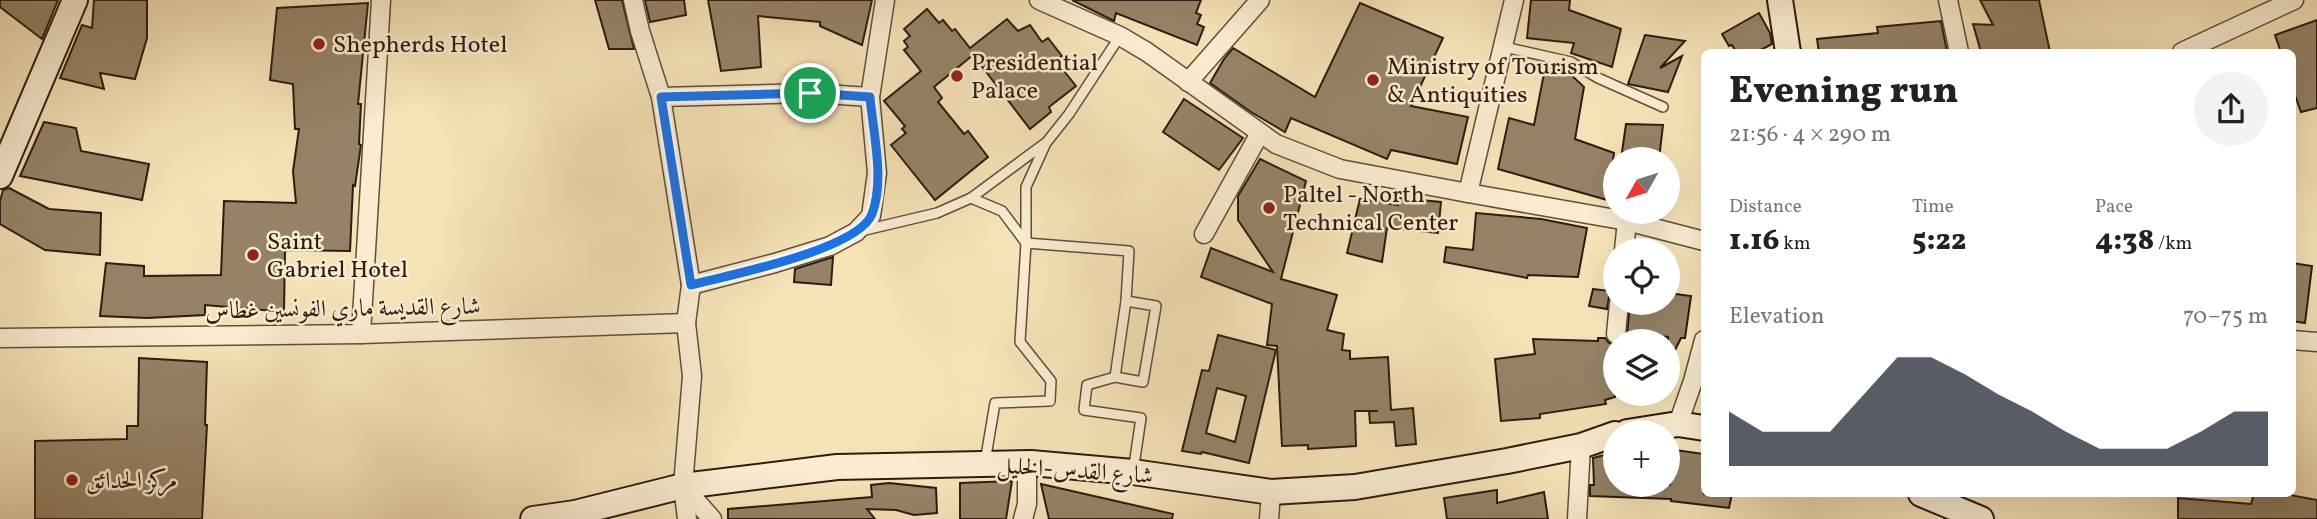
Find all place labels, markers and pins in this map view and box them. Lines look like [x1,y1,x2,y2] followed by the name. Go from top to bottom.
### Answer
[333,29,507,63] place label: Shepherds Hotel
[311,36,327,52] marker: Shepherds Hotel
[971,47,1098,109] place label: Presidential Palace
[1387,51,1599,113] place label: Ministry of Tourism & Antiquities
[780,63,840,123] pin
[949,68,965,84] marker: Presidential Palace
[1365,72,1381,88] marker: Ministry of Tourism & Antiquities
[1283,179,1458,241] place label: Paltel - North Technical Center
[1261,200,1277,216] marker: Paltel - North Technical Center
[267,226,408,288] place label: Saint Gabriel Hotel
[245,247,261,263] marker: Saint Gabriel Hotel
[86,465,177,499] place label: مركز الحدائق
[64,472,80,488] marker: مركز الحدائق

